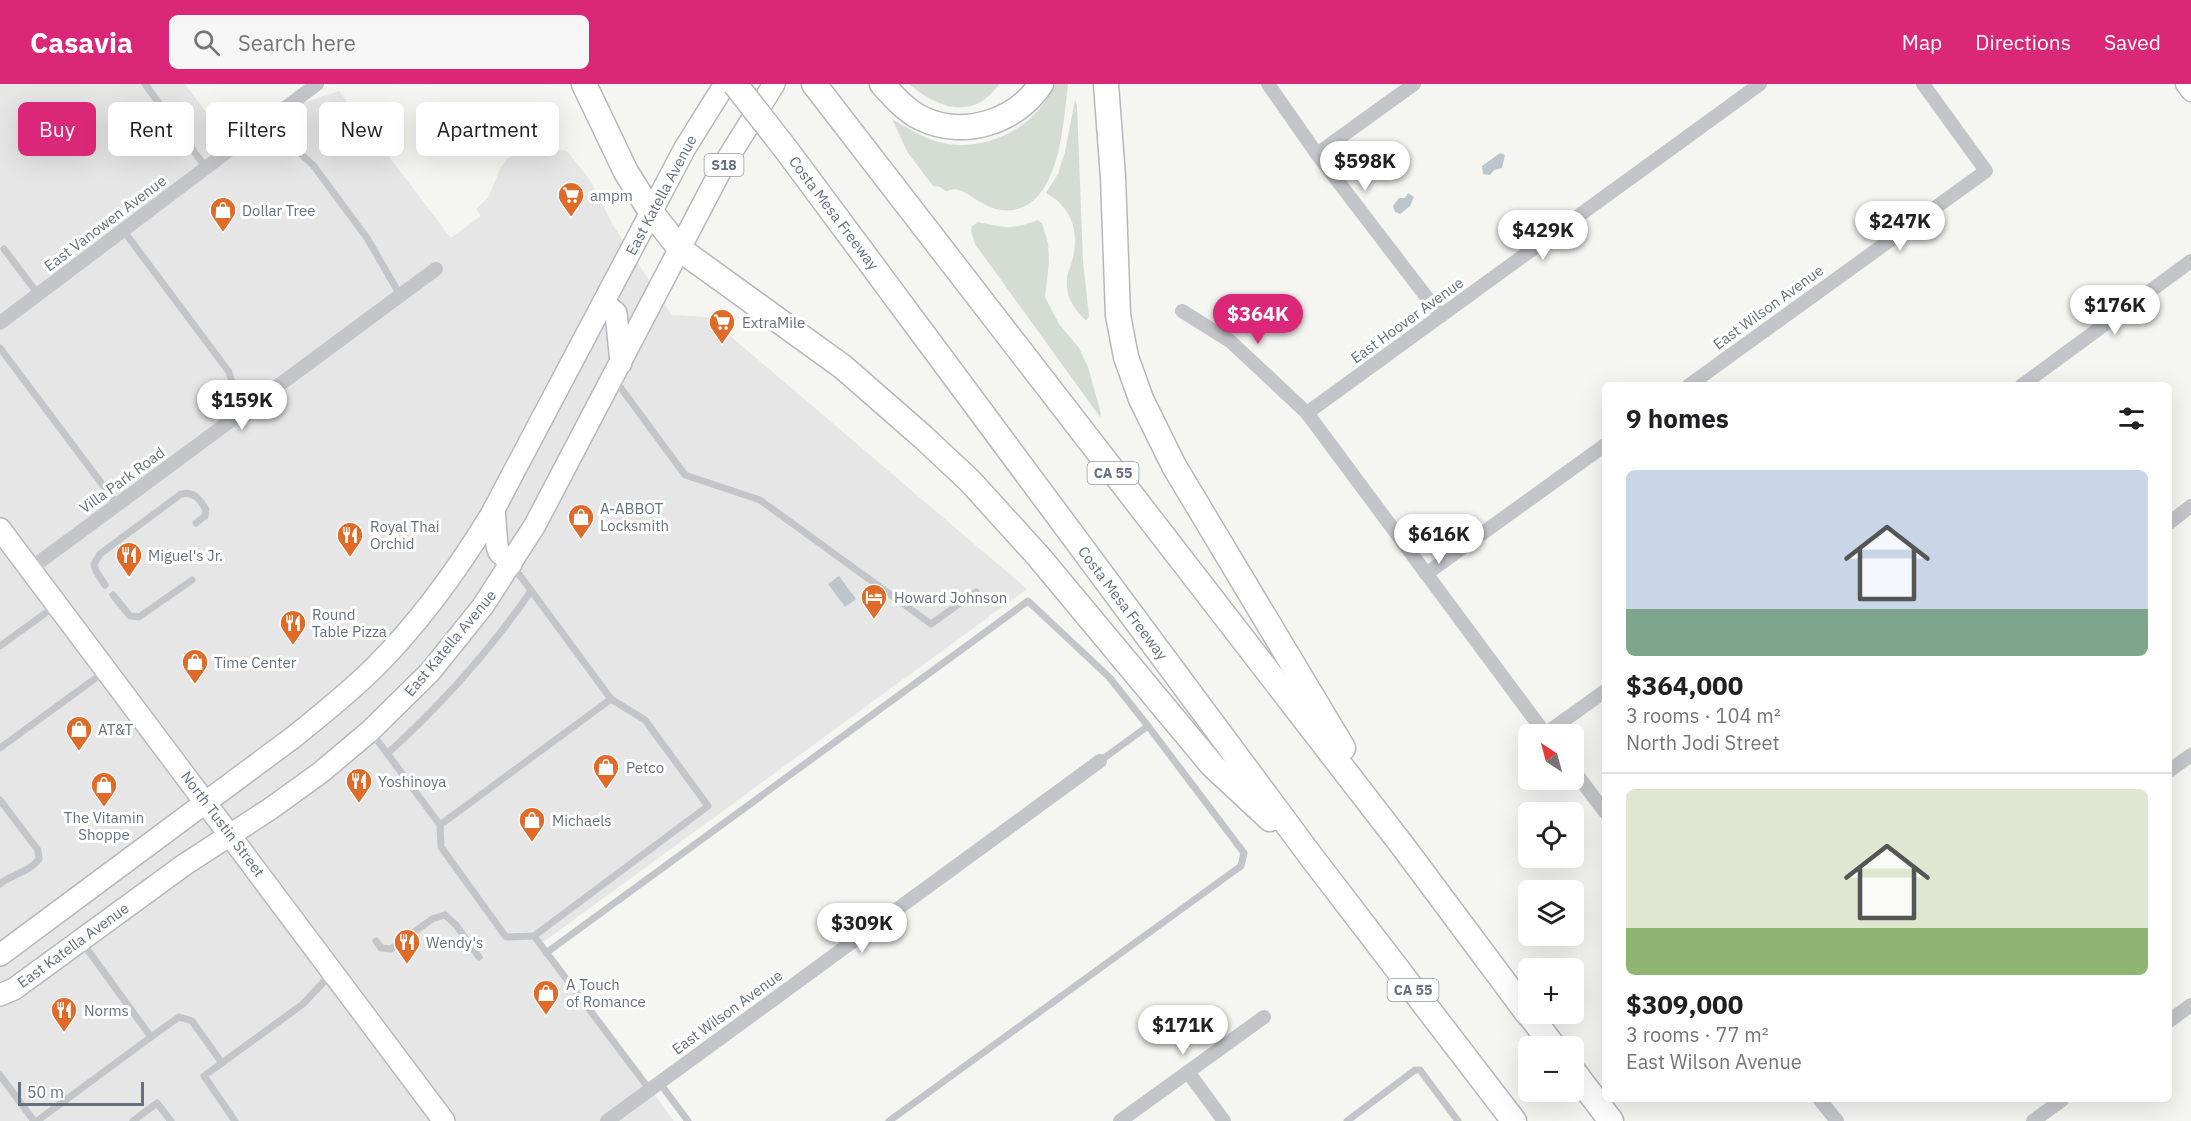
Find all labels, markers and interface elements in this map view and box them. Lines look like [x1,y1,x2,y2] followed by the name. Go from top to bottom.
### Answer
[169,15,589,69] search box
[30,24,133,61] text: Casavia
[190,26,223,59] icon: search
[238,28,356,57] text: Search here
[1902,28,1942,56] text: Map
[1975,28,2071,56] text: Directions
[2104,28,2161,56] text: Saved
[18,102,96,156] chip: Buy
[108,102,194,156] chip: Rent
[206,102,307,156] chip: Filters
[319,102,404,156] chip: New
[416,102,559,156] chip: Apartment
[621,132,701,258] street label: East Katella Avenue
[1323,141,1407,192] pin: $598K
[1334,147,1396,174] text: $598K
[785,152,883,274] street label: Costa Mesa Freeway
[704,154,744,176] road number: S18
[40,171,170,275] street label: East Vanowen Avenue
[556,180,586,218] supermarket icon: ampm
[590,186,633,205] place label: ampm
[208,195,238,233] shop icon: Dollar Tree
[242,201,315,220] place label: Dollar Tree
[1858,201,1942,252] pin: $247K
[1869,207,1931,234] text: $247K
[1501,210,1585,261] pin: $429K
[1512,216,1574,243] text: $429K
[1709,261,1827,353] street label: East Wilson Avenue
[1347,273,1467,367] street label: East Hoover Avenue
[2073,285,2157,336] pin: $176K
[2084,291,2146,318] text: $176K
[1216,294,1300,345] pin: $364K
[1227,300,1289,327] text: $364K
[707,307,737,345] supermarket icon: ExtraMile
[742,313,805,332] place label: ExtraMile
[200,380,284,431] pin: $159K
[211,386,273,413] text: $159K
[1626,401,1729,435] text: 9 homes
[2115,402,2148,435] icon: filters
[76,443,168,517] street label: Villa Park Road
[1088,462,1138,484] road number: CA 55
[600,499,669,535] place label: A-ABBOT Locksmith
[566,502,596,540] shop icon: A-ABBOT Locksmith
[1833,509,1941,617] icon: home
[1397,514,1481,565] pin: $616K
[370,517,439,553] place label: Royal Thai Orchid
[335,520,365,558] restaurant icon: Royal Thai Orchid
[1408,520,1470,547] text: $616K
[114,540,144,578] restaurant icon: Miguel's Jr.
[1074,542,1172,664] street label: Costa Mesa Freeway
[148,546,223,565] place label: Miguel's Jr.
[859,582,889,620] hotel icon: Howard Johnson
[400,586,500,700] street label: East Katella Avenue
[894,588,1007,607] place label: Howard Johnson
[312,605,387,641] place label: Round Table Pizza
[278,608,308,646] restaurant icon: Round Table Pizza
[180,647,210,685] shop icon: Time Center
[214,653,297,672] place label: Time Center
[1626,668,1743,702] text: $364,000
[1626,702,1781,729] text: 3 rooms · 104 m²
[64,714,94,752] shop icon: AT&T
[98,720,134,739] place label: AT&T
[1518,724,1584,790] north arrow
[1518,724,1584,1102] map controls
[1626,729,1779,756] text: North Jodi Street
[591,752,621,790] shop icon: Petco
[626,758,664,777] place label: Petco
[344,766,374,804] restaurant icon: Yoshinoya
[177,767,269,881] street label: North Tustin Street
[89,770,119,808] shop icon: The Vitamin Shoppe
[378,772,446,791] place label: Yoshinoya
[1518,802,1584,868] button: locate
[517,805,547,843] shop icon: Michaels
[64,808,144,844] place label: The Vitamin Shoppe
[552,811,612,830] place label: Michaels
[1833,828,1941,936] icon: home
[1518,880,1584,946] button: layers
[14,898,132,992] street label: East Katella Avenue
[820,903,904,954] pin: $309K
[831,909,893,936] text: $309K
[392,927,422,965] restaurant icon: Wendy's
[426,933,483,952] place label: Wendy's
[1518,958,1584,1024] button: +
[668,966,786,1058] street label: East Wilson Avenue
[566,975,646,1011] place label: A Touch of Romance
[531,978,561,1016] shop icon: A Touch of Romance
[1388,979,1438,1001] road number: CA 55
[1626,987,1743,1021] text: $309,000
[49,995,79,1033] restaurant icon: Norms
[84,1001,129,1020] place label: Norms
[1141,1005,1225,1056] pin: $171K
[1152,1011,1214,1038] text: $171K
[1626,1021,1769,1048] text: 3 rooms · 77 m²
[1518,1036,1584,1102] button: −
[1626,1048,1802,1075] text: East Wilson Avenue
[18,1079,144,1106] scale bar
[27,1082,64,1102] text: 50 m

